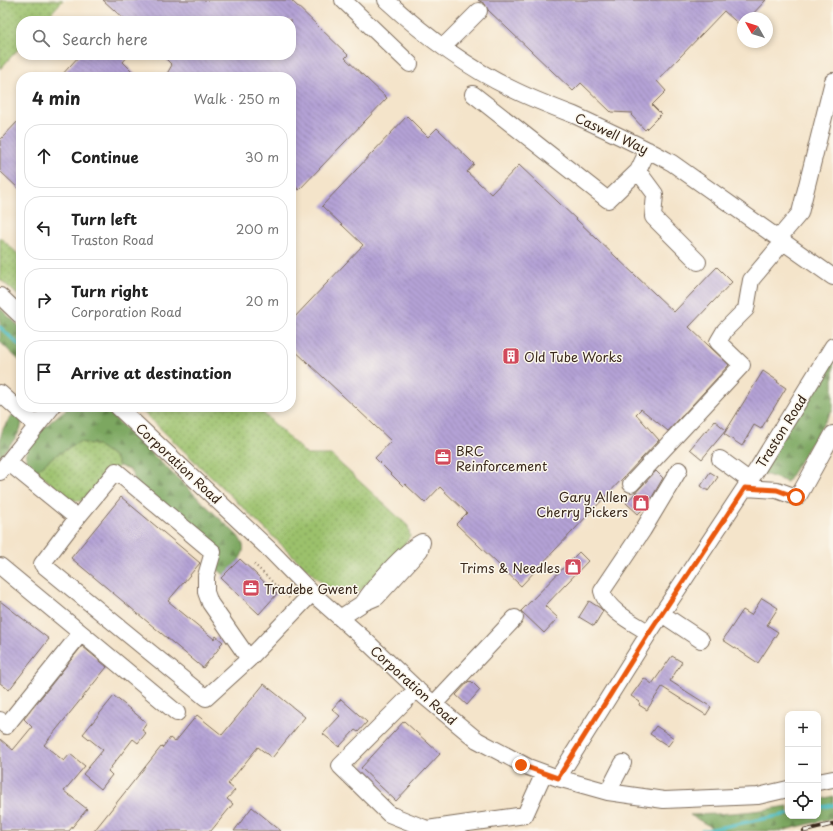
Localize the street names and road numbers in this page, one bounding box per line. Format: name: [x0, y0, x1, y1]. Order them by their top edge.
street label: Caswell Way: [572, 108, 652, 158]
street label: Traston Road: [751, 391, 811, 471]
street label: Corporation Road: [132, 418, 226, 508]
street label: Corporation Road: [366, 641, 462, 729]

